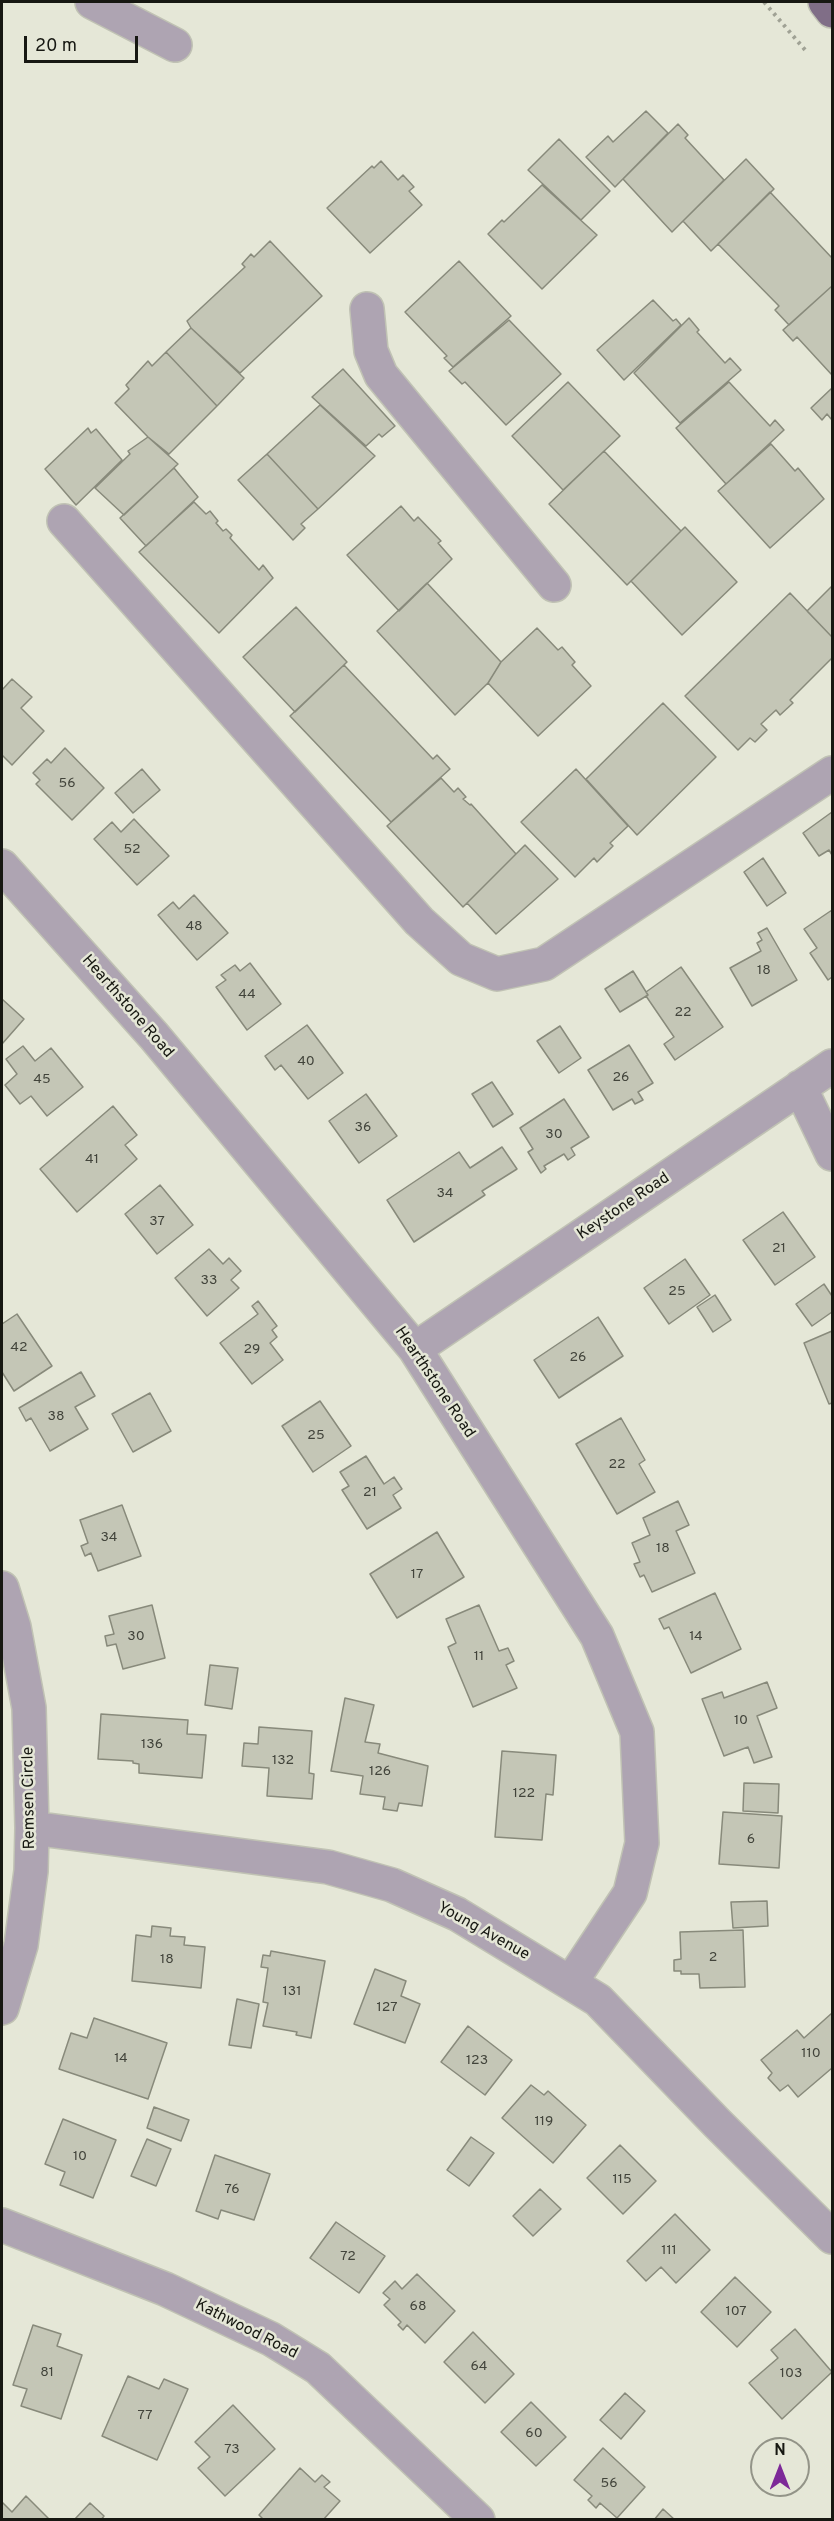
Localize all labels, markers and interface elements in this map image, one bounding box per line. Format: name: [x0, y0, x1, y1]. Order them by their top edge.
scale bar: [27, 24, 141, 62]
text: 20 m: [35, 35, 77, 58]
house number: 56: [58, 776, 76, 792]
house number: 52: [123, 842, 141, 858]
house number: 48: [185, 919, 203, 935]
street label: Hearthstone Road: [77, 952, 177, 1062]
house number: 18: [757, 963, 771, 979]
house number: 44: [238, 987, 256, 1003]
house number: 22: [674, 1005, 692, 1021]
house number: 40: [297, 1054, 315, 1070]
house number: 26: [613, 1070, 629, 1086]
house number: 45: [33, 1072, 51, 1088]
house number: 36: [355, 1120, 371, 1136]
house number: 30: [545, 1127, 563, 1143]
house number: 41: [85, 1152, 99, 1168]
street label: Keystone Road: [574, 1169, 674, 1245]
house number: 34: [436, 1186, 454, 1202]
house number: 37: [149, 1214, 165, 1230]
house number: 21: [772, 1241, 786, 1257]
house number: 33: [201, 1273, 217, 1289]
house number: 25: [668, 1284, 686, 1300]
street label: Hearthstone Road: [390, 1324, 478, 1442]
house number: 42: [10, 1340, 28, 1356]
house number: 29: [244, 1342, 260, 1358]
house number: 26: [570, 1350, 586, 1366]
house number: 38: [48, 1409, 64, 1425]
house number: 25: [307, 1428, 325, 1444]
house number: 22: [608, 1457, 626, 1473]
house number: 21: [363, 1485, 377, 1501]
house number: 34: [100, 1530, 118, 1546]
house number: 18: [656, 1541, 670, 1557]
house number: 17: [411, 1567, 423, 1583]
house number: 30: [127, 1629, 145, 1645]
house number: 14: [689, 1629, 703, 1645]
house number: 11: [474, 1649, 484, 1665]
house number: 10: [734, 1713, 748, 1729]
house number: 136: [141, 1737, 163, 1753]
street label: Remsen Circle: [20, 1747, 40, 1849]
house number: 132: [272, 1753, 294, 1769]
house number: 126: [369, 1764, 391, 1780]
house number: 122: [513, 1786, 535, 1802]
house number: 6: [747, 1832, 755, 1848]
street label: Young Avenue: [434, 1899, 532, 1965]
house number: 2: [709, 1950, 717, 1966]
house number: 18: [160, 1952, 174, 1968]
house number: 131: [283, 1984, 301, 2000]
house number: 127: [377, 2000, 397, 2016]
house number: 110: [801, 2046, 821, 2062]
house number: 14: [114, 2051, 128, 2067]
house number: 123: [466, 2053, 488, 2069]
house number: 119: [535, 2114, 553, 2130]
house number: 10: [73, 2149, 87, 2165]
house number: 115: [612, 2172, 632, 2188]
house number: 76: [225, 2182, 239, 2198]
house number: 111: [661, 2243, 677, 2259]
house number: 72: [340, 2249, 356, 2265]
street label: Kathwood Road: [192, 2296, 300, 2364]
house number: 68: [410, 2299, 426, 2315]
house number: 107: [725, 2304, 747, 2320]
house number: 64: [470, 2359, 488, 2375]
house number: 81: [40, 2365, 54, 2381]
house number: 103: [780, 2366, 802, 2382]
house number: 77: [137, 2408, 153, 2424]
house number: 60: [525, 2426, 543, 2442]
north arrow: [750, 2437, 810, 2497]
text: N: [774, 2441, 786, 2461]
house number: 73: [224, 2442, 240, 2458]
house number: 56: [600, 2476, 618, 2492]

